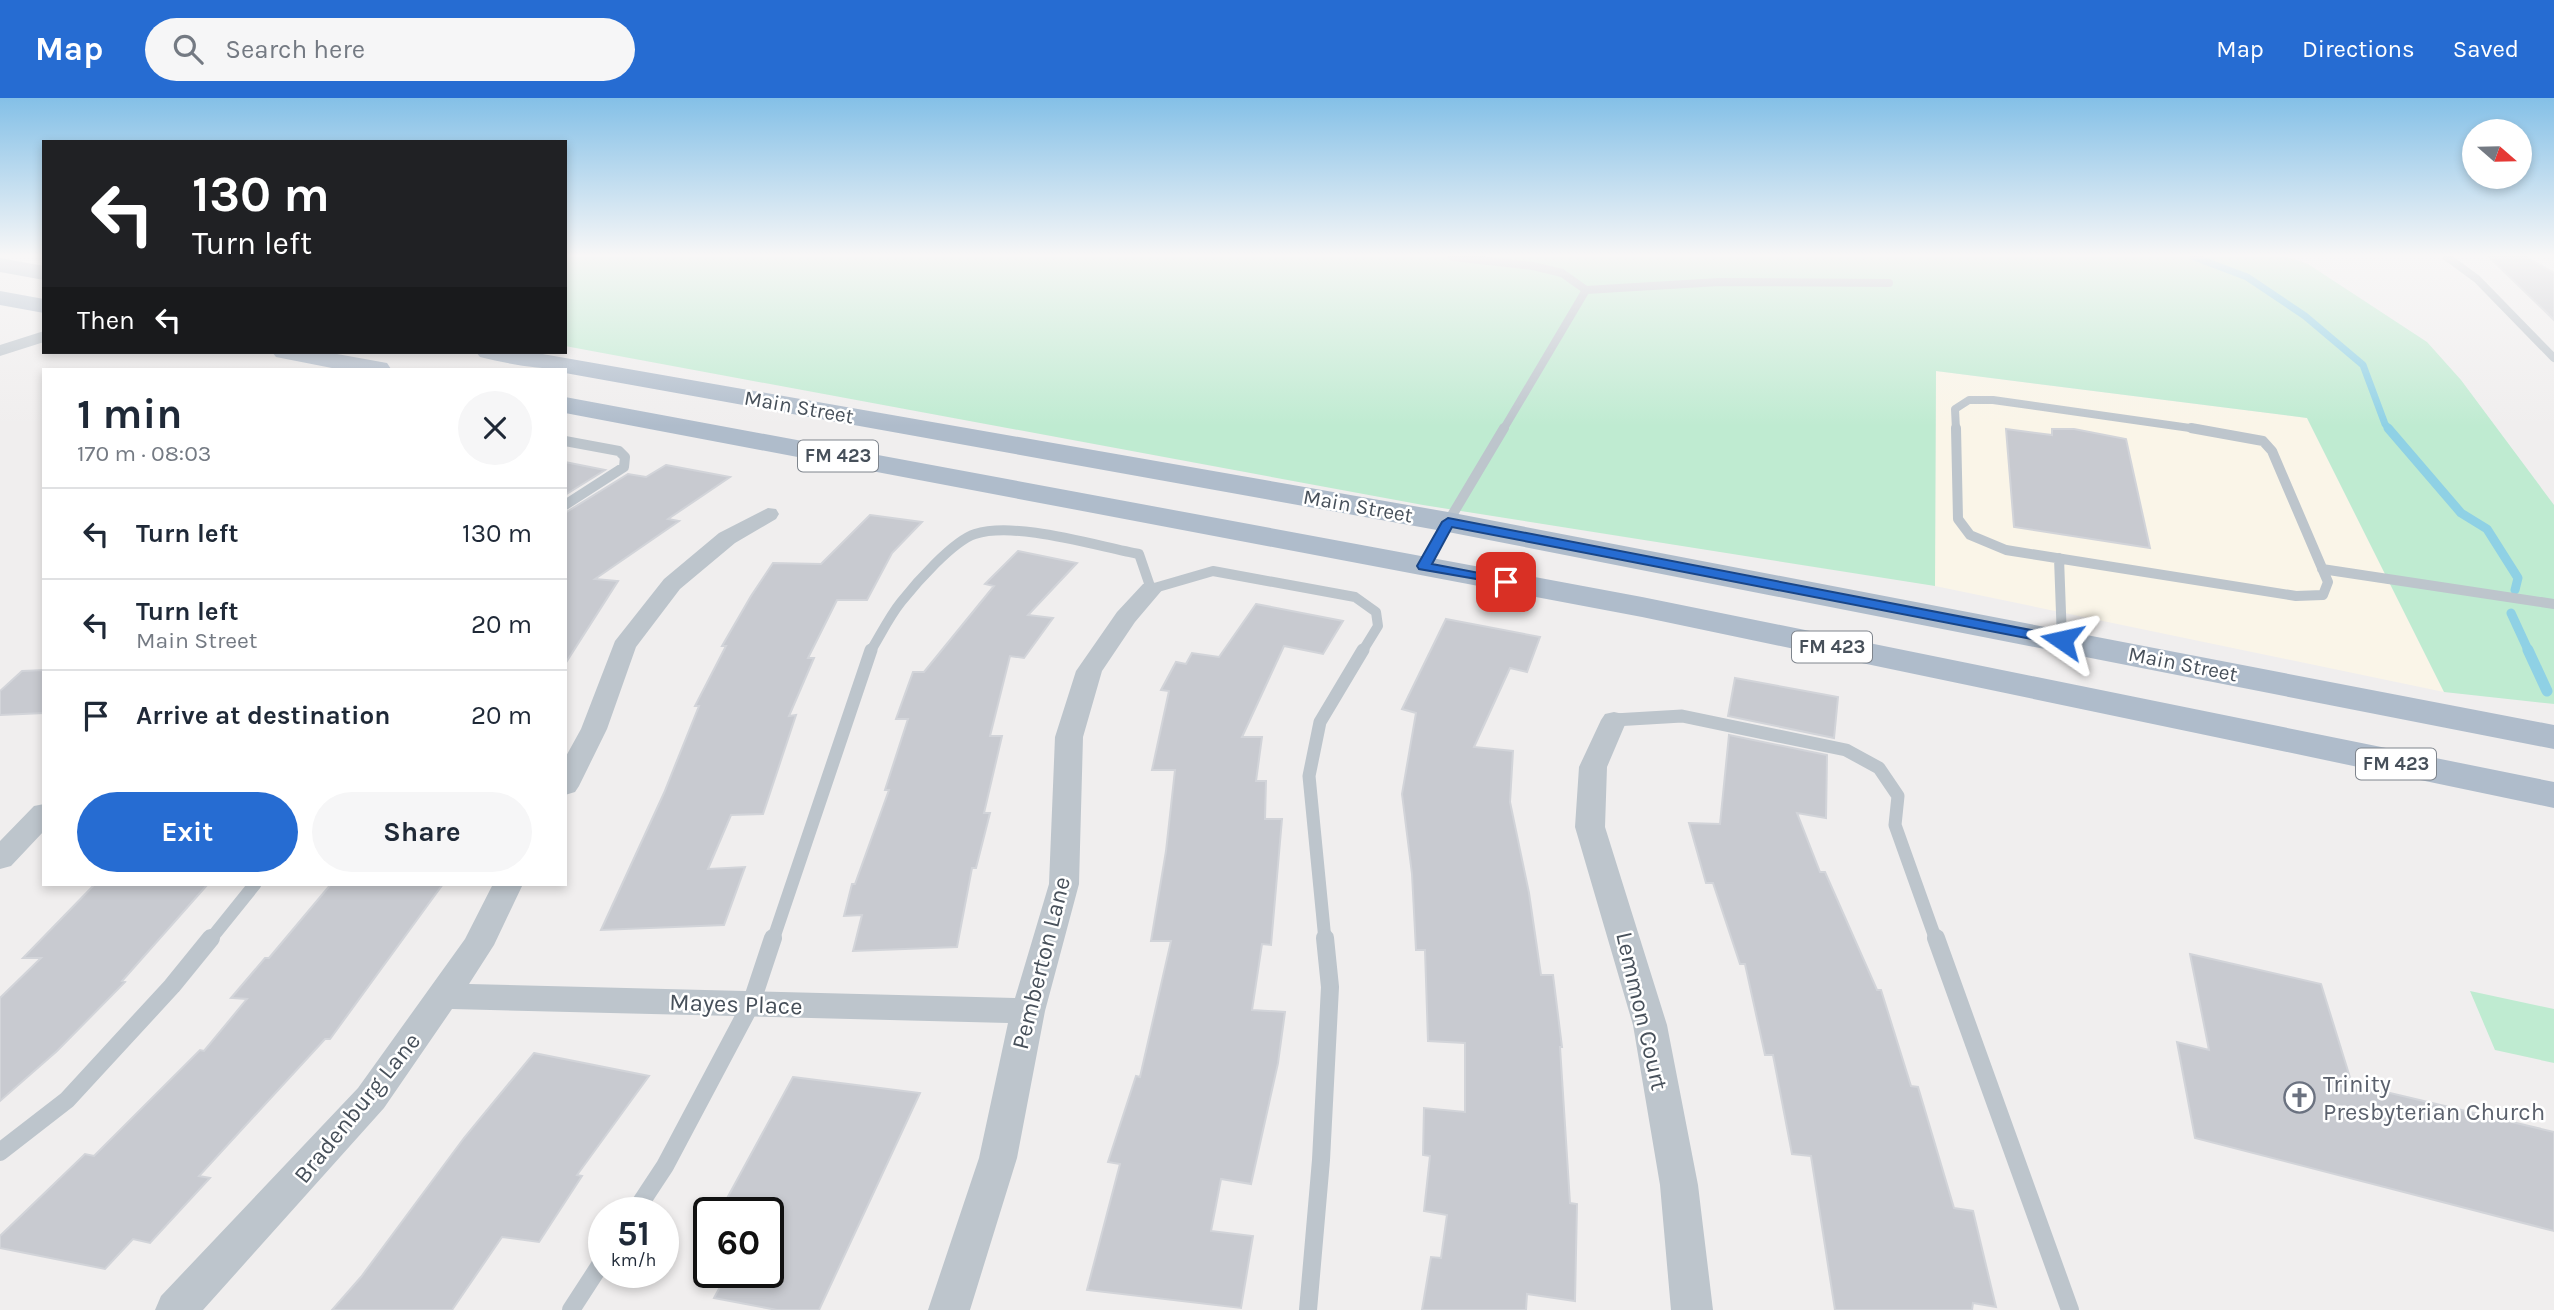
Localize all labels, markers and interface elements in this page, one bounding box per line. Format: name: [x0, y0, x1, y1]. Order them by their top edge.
search box: [145, 18, 635, 81]
text: Map: [35, 30, 103, 68]
icon: search: [169, 30, 207, 68]
text: Search here: [225, 34, 365, 65]
text: Map: [2216, 35, 2264, 63]
text: Directions: [2302, 35, 2415, 63]
text: Saved: [2453, 35, 2519, 63]
north arrow: [2462, 119, 2532, 189]
map controls: [2462, 119, 2532, 189]
text: 130 m: [192, 166, 330, 223]
icon: left: [77, 168, 168, 259]
text: Turn left: [192, 225, 312, 262]
icon: left: [149, 301, 187, 339]
text: Then: [77, 305, 135, 336]
street label: Main Street: [742, 386, 856, 428]
text: 1 min: [77, 389, 182, 439]
button: close: [458, 391, 532, 465]
text: 170 m · 08:03: [77, 440, 211, 467]
road number: FM 423: [798, 440, 878, 472]
street label: Main Street: [1301, 485, 1415, 527]
icon: left: [77, 515, 115, 553]
text: Turn left: [136, 518, 238, 549]
text: 130 m: [462, 518, 532, 549]
pin: [1476, 552, 1536, 612]
icon: arrive: [1487, 563, 1525, 601]
text: Turn left: [136, 596, 238, 627]
position arrow: [2025, 603, 2099, 677]
icon: left: [77, 606, 115, 644]
text: 20 m: [471, 609, 532, 640]
text: Main Street: [136, 627, 257, 654]
road number: FM 423: [1792, 632, 1872, 662]
street label: Main Street: [2126, 642, 2240, 686]
icon: arrive: [77, 697, 115, 735]
text: Arrive at destination: [136, 700, 390, 731]
text: 20 m: [471, 700, 532, 731]
road number: FM 423: [2356, 748, 2436, 779]
button: Exit: [77, 792, 298, 872]
button: Share: [312, 792, 532, 872]
street label: Pemberton Lane: [1006, 874, 1076, 1052]
street label: Lemmon Court: [1610, 929, 1674, 1093]
street label: Mayes Place: [669, 988, 803, 1020]
street label: Bradenburg Lane: [288, 1027, 426, 1189]
place label: Trinity Presbyterian Church: [2323, 1070, 2545, 1126]
church icon: Trinity Presbyterian Church: [2283, 1081, 2317, 1115]
speed limit sign: 60: [693, 1197, 784, 1288]
text: 51: [617, 1213, 650, 1254]
text: km/h: [611, 1249, 656, 1271]

